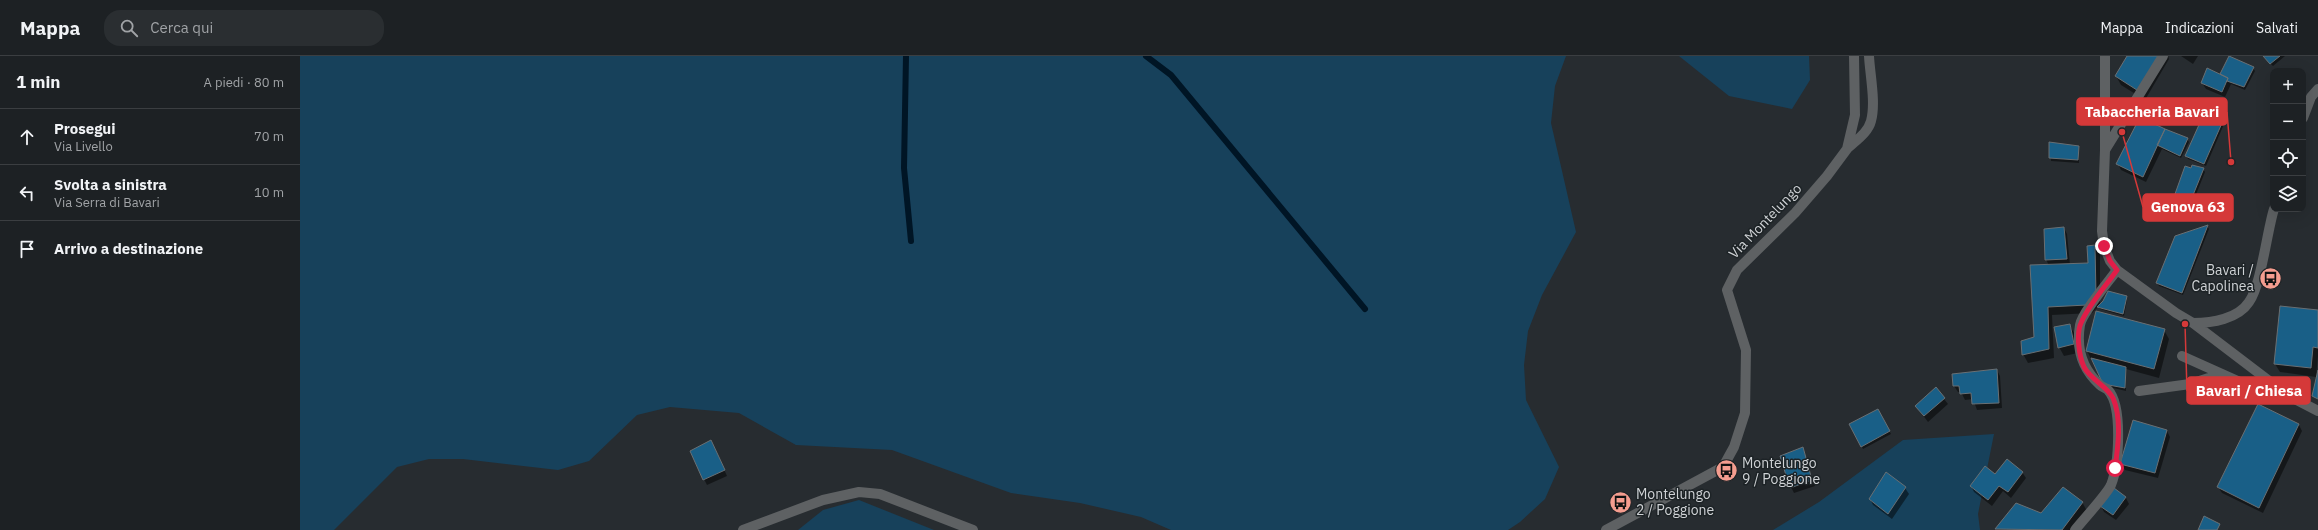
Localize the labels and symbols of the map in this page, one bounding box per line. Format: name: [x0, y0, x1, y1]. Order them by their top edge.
callout: Tabaccheria Bavari: [2077, 98, 2227, 125]
text: Tabaccheria Bavari: [2085, 102, 2219, 121]
street label: Via Montelungo: [1725, 180, 1805, 262]
callout: Genova 63: [2143, 194, 2233, 221]
text: Genova 63: [2151, 197, 2225, 216]
route end: [2095, 237, 2113, 255]
place label: Bavari / Capolinea: [2191, 261, 2255, 295]
bus stop icon: Bavari / Capolinea: [2257, 265, 2283, 291]
callout: Bavari / Chiesa: [2187, 377, 2310, 404]
text: Bavari / Chiesa: [2196, 381, 2303, 400]
place label: Montelungo 9 / Poggione: [1742, 454, 1821, 488]
bus stop icon: Montelungo 9 / Poggione: [1713, 458, 1739, 484]
route start: [2106, 459, 2124, 477]
place label: Montelungo 2 / Poggione: [1636, 485, 1715, 519]
bus stop icon: Montelungo 2 / Poggione: [1608, 489, 1634, 515]

